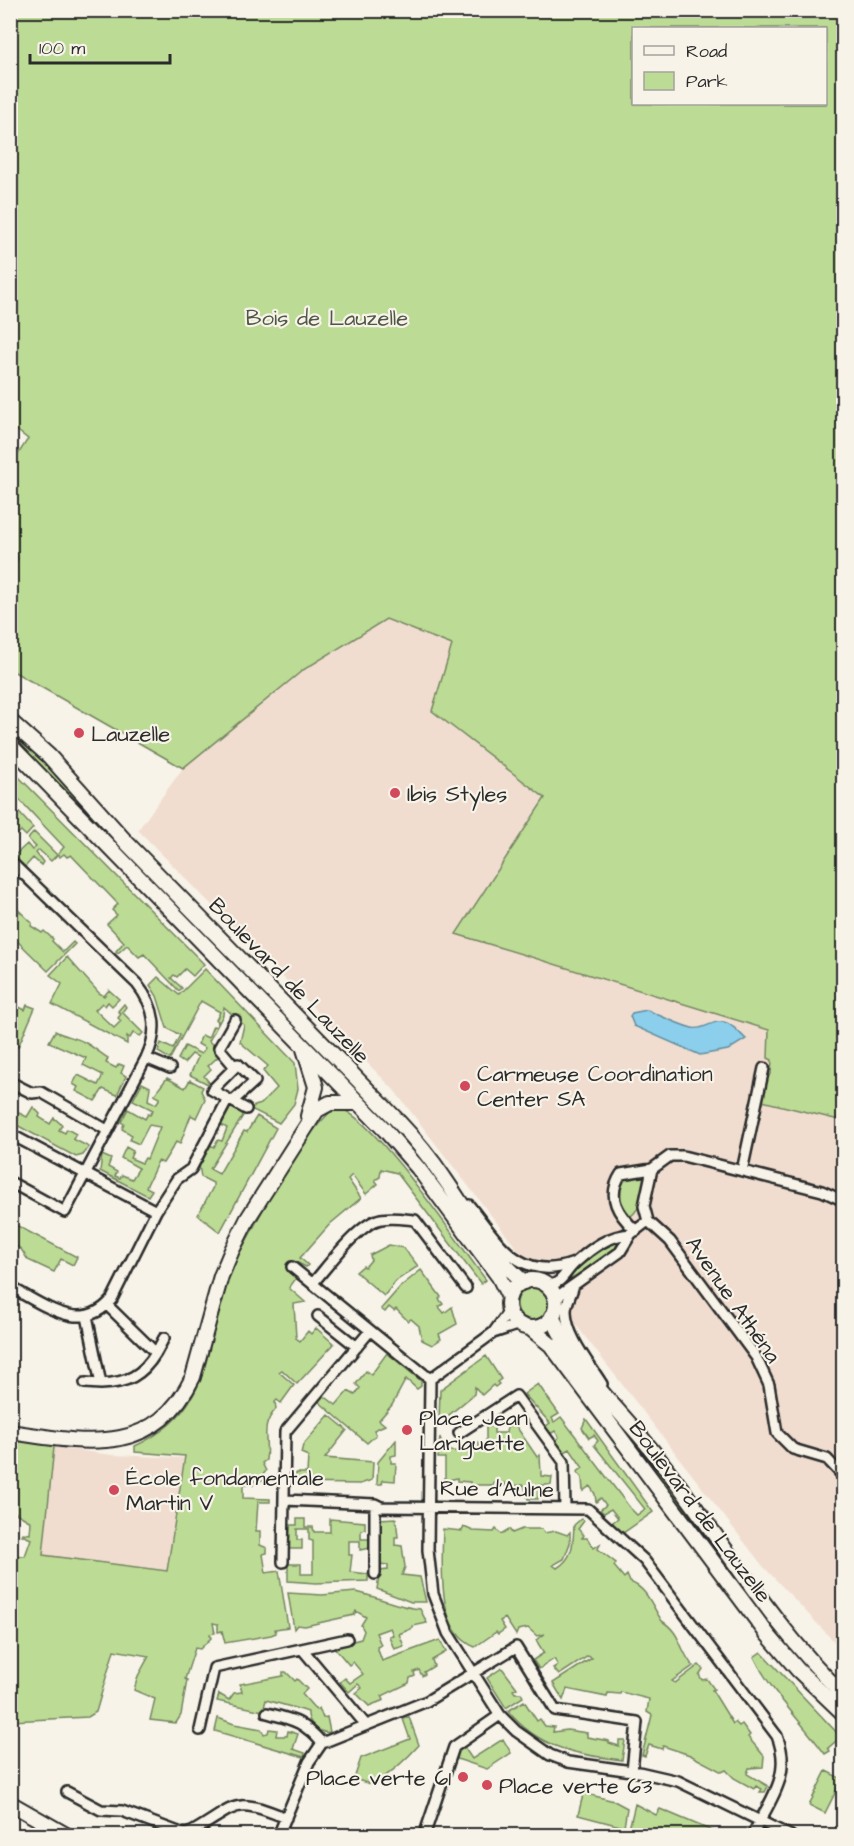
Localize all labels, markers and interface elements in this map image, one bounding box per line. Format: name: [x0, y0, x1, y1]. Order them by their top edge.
scale bar: [30, 27, 170, 65]
legend: [632, 27, 827, 105]
text: 100 m: [39, 36, 85, 61]
text: Road: [686, 39, 727, 64]
text: Park: [686, 69, 728, 94]
park label: Bois de Lauzelle: [246, 303, 408, 334]
place label: Lauzelle: [91, 719, 170, 750]
marker: Lauzelle: [72, 726, 86, 740]
place label: Ibis Styles: [407, 779, 507, 811]
marker: Ibis Styles: [388, 786, 402, 800]
street label: Boulevard de Lauzelle: [201, 891, 377, 1071]
place label: Carmeuse Coordination Center SA: [477, 1059, 713, 1115]
marker: Carmeuse Coordination Center SA: [458, 1079, 472, 1093]
street label: Avenue Athéna: [678, 1230, 788, 1369]
place label: Place Jean Lariguette: [419, 1403, 528, 1460]
street label: Boulevard de Lauzelle: [621, 1414, 779, 1609]
marker: Place Jean Lariguette: [400, 1423, 414, 1437]
place label: École fondamentale Martin V: [126, 1463, 324, 1519]
street label: Rue d'Aulne: [440, 1473, 554, 1506]
marker: École fondamentale Martin V: [107, 1483, 121, 1497]
place label: Place verte 61: [306, 1763, 451, 1794]
marker: Place verte 61: [456, 1770, 470, 1784]
place label: Place verte 63: [499, 1771, 652, 1802]
marker: Place verte 63: [480, 1778, 494, 1792]

